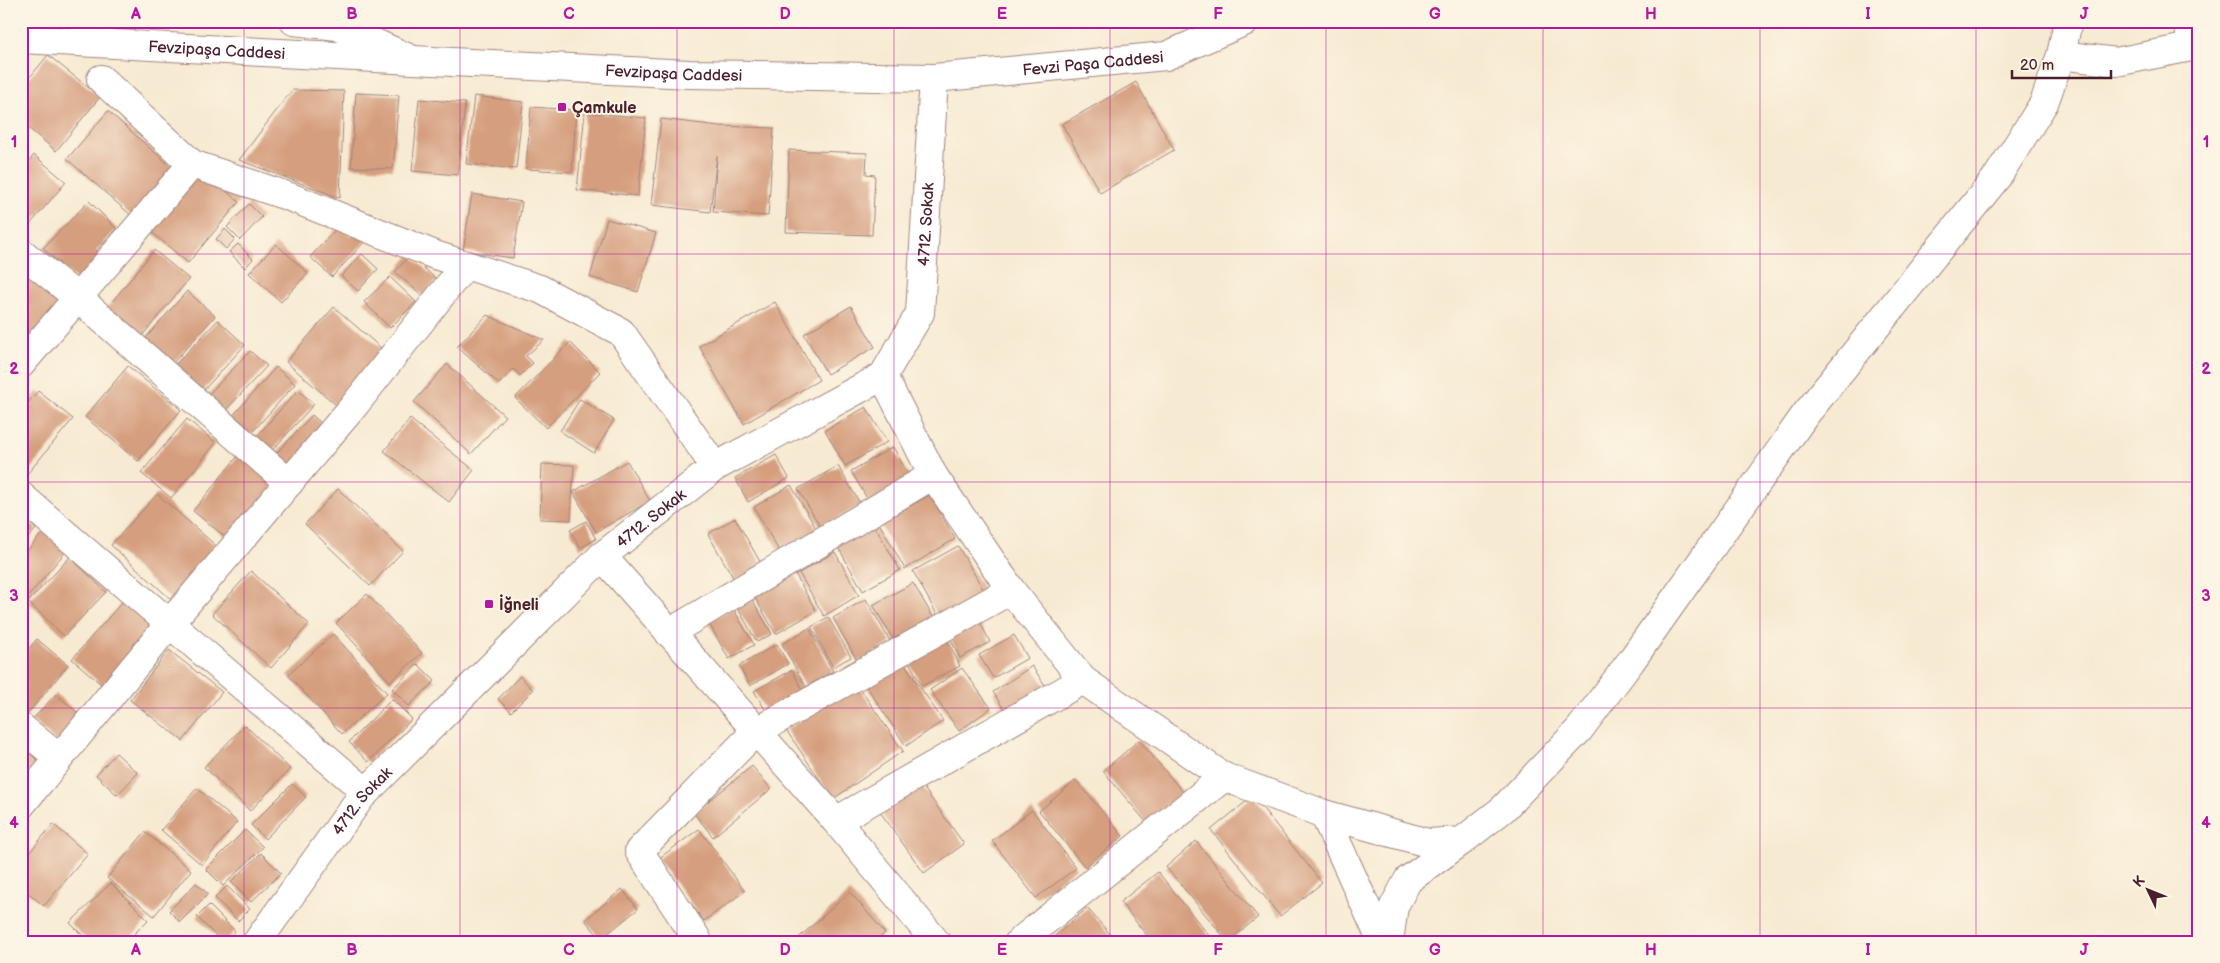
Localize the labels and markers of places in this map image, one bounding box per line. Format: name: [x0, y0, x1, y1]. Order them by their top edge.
place label: Çamkule: [572, 99, 637, 118]
marker: Çamkule: [556, 101, 568, 113]
place label: İğneli: [499, 594, 539, 615]
marker: İğneli: [483, 598, 495, 610]

